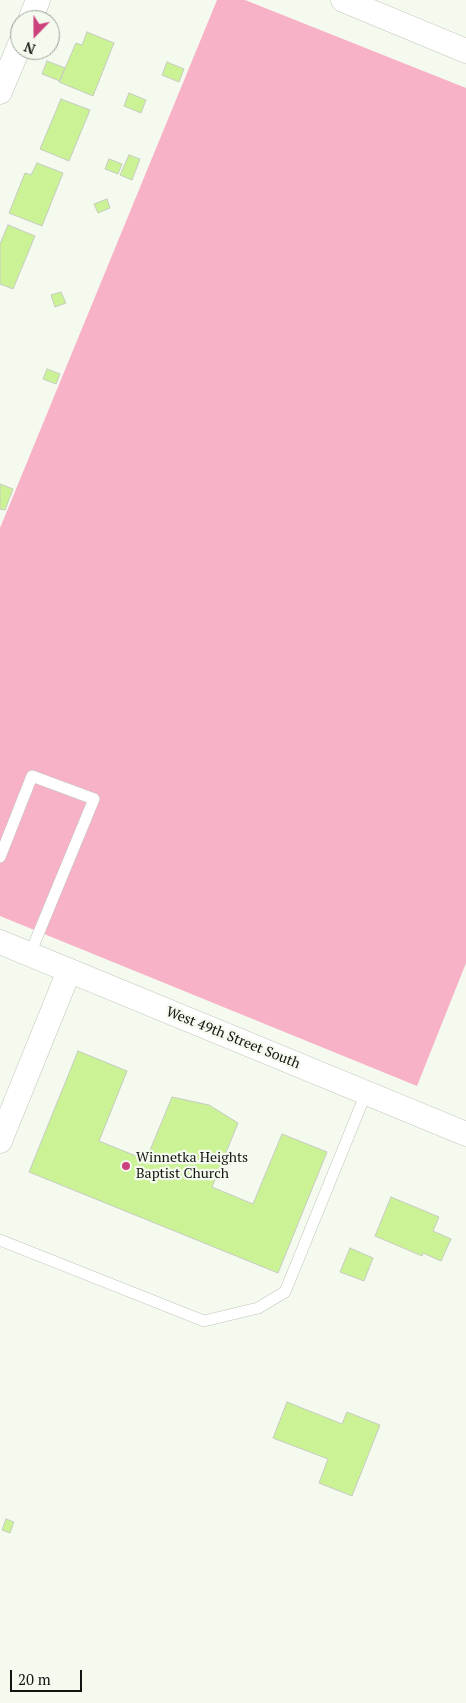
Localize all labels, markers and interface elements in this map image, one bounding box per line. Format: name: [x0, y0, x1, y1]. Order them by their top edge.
north arrow: [10, 10, 60, 60]
text: N: [21, 38, 38, 59]
street label: West 49th Street South: [164, 1003, 302, 1073]
place label: Winnetka Heights Baptist Church: [136, 1150, 248, 1182]
marker: Winnetka Heights Baptist Church: [120, 1160, 132, 1172]
scale bar: [12, 1660, 85, 1692]
text: 20 m: [18, 1669, 51, 1689]

